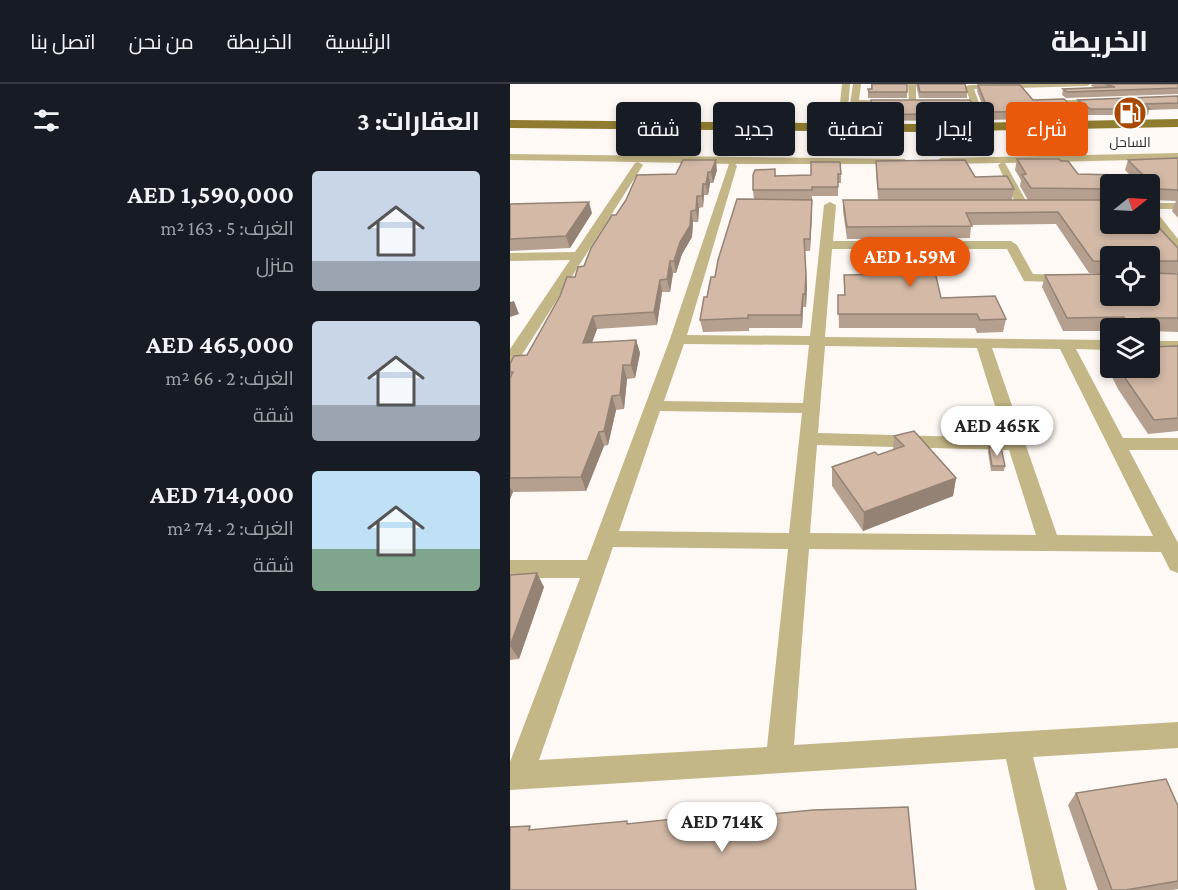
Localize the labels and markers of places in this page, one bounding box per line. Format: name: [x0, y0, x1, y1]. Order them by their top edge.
fuel station icon: الساحل: [1112, 95, 1148, 131]
place label: الساحل: [1109, 134, 1151, 150]
pin: AED 1.59M: [841, 237, 979, 288]
pin: AED 465K: [935, 406, 1059, 457]
pin: AED 714K: [660, 802, 784, 853]

